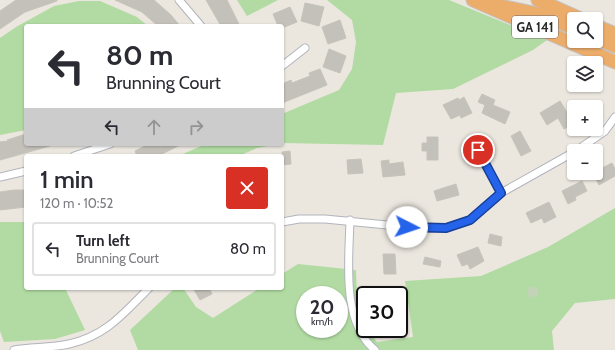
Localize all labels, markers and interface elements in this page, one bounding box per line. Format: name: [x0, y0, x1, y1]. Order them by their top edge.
map controls: [567, 12, 603, 180]
button: search: [567, 12, 603, 48]
road number: GA 141: [512, 16, 558, 38]
text: 80 m: [106, 38, 173, 72]
icon: left: [40, 40, 92, 92]
button: layers: [567, 56, 603, 92]
text: Brunning Court: [106, 72, 221, 94]
button: +: [567, 100, 603, 136]
icon: left: [101, 116, 123, 138]
icon: ahead: [143, 116, 165, 138]
icon: right: [185, 116, 207, 138]
pin: [461, 133, 495, 167]
icon: arrive: [467, 139, 489, 161]
button: −: [567, 144, 603, 180]
text: 1 min: [40, 165, 94, 194]
button: close: [226, 167, 268, 209]
text: 120 m · 10:52: [40, 195, 113, 211]
position arrow: [386, 206, 428, 248]
text: Turn left: [76, 232, 130, 250]
icon: left: [42, 238, 64, 260]
text: 80 m: [230, 240, 266, 258]
text: Brunning Court: [76, 250, 159, 266]
speed limit sign: 30: [356, 286, 408, 338]
text: 20: [310, 295, 334, 319]
text: km/h: [311, 315, 333, 328]

